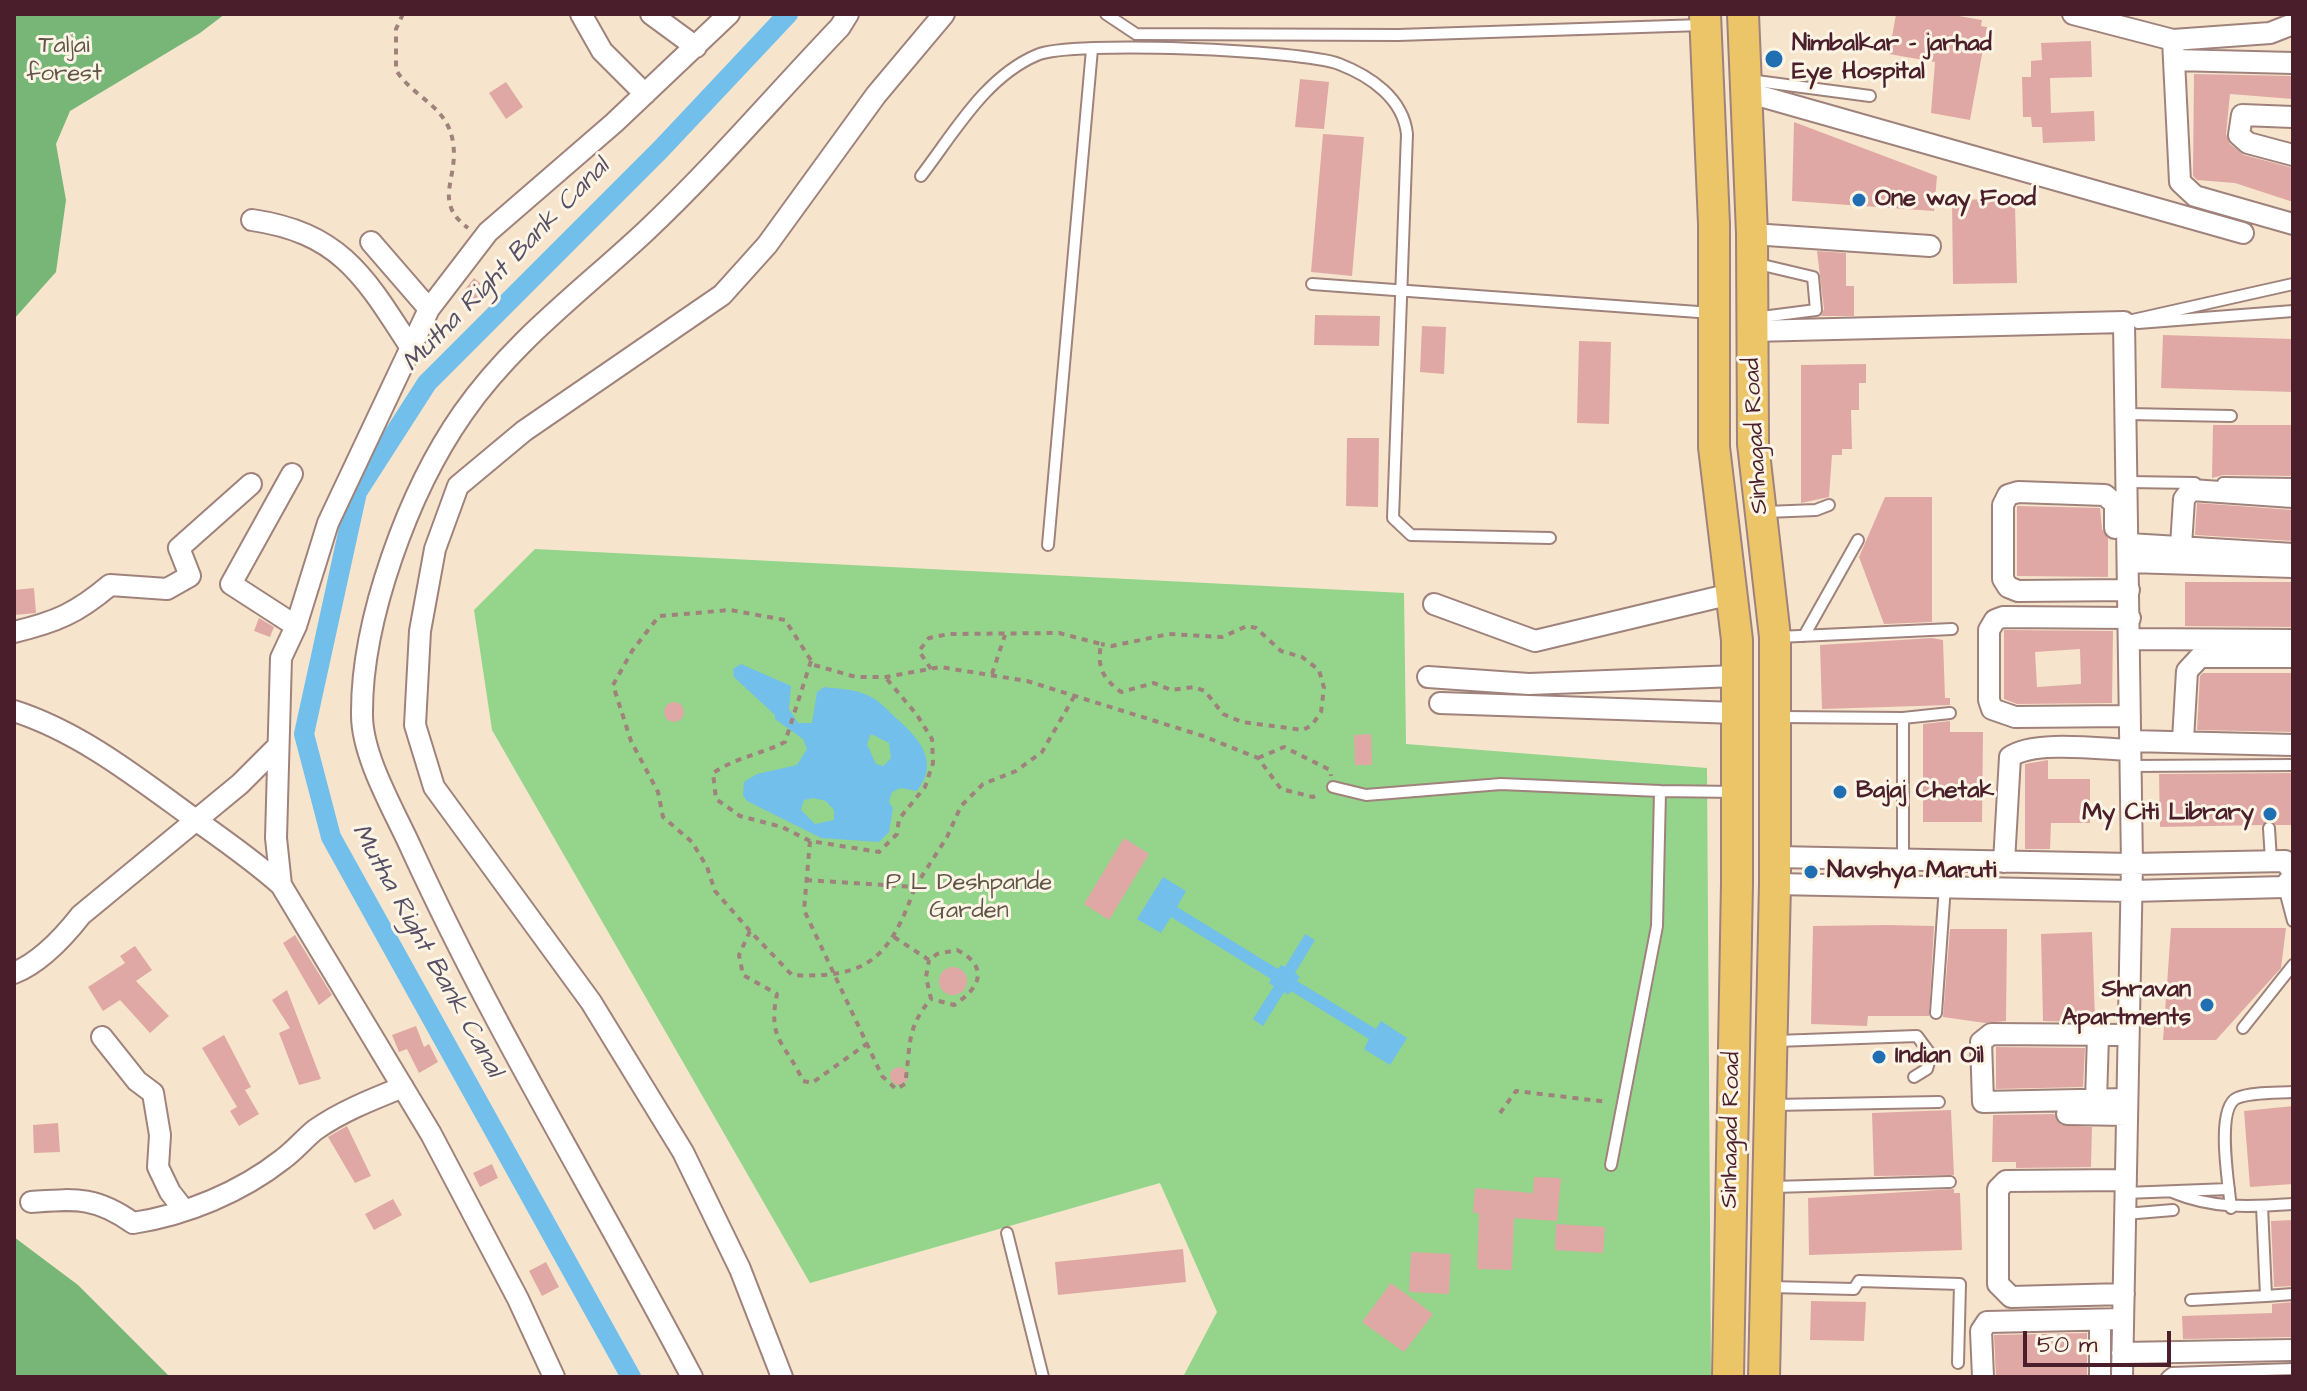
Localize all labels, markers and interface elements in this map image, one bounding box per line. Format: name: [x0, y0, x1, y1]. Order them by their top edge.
place label: Nimbalkar - jarhad Eye Hospital: [1792, 31, 1992, 87]
park label: Taljai forest: [26, 33, 102, 89]
marker: Nimbalkar - jarhad Eye Hospital: [1763, 48, 1785, 70]
water label: Mutha Right Bank Canal: [397, 153, 617, 379]
place label: One way Food: [1875, 186, 2036, 214]
marker: One way Food: [1850, 191, 1868, 209]
street label: Sinhagad Road: [1739, 357, 1775, 515]
place label: Bajaj Chetak: [1856, 778, 1994, 806]
marker: Bajaj Chetak: [1831, 783, 1849, 801]
place label: My Citi Library: [2082, 800, 2254, 828]
marker: My Citi Library: [2261, 805, 2279, 823]
water label: Mutha Right Bank Canal: [343, 819, 509, 1083]
place label: Navshya Maruti: [1827, 858, 1996, 886]
marker: Navshya Maruti: [1802, 863, 1820, 881]
park label: P L Deshpande Garden: [886, 870, 1052, 926]
place label: Shravan Apartments: [2062, 977, 2191, 1033]
marker: Shravan Apartments: [2198, 996, 2216, 1014]
place label: Indian Oil: [1895, 1043, 1984, 1071]
marker: Indian Oil: [1870, 1048, 1888, 1066]
street label: Sinhagad Road: [1716, 1051, 1748, 1209]
scale bar: [2027, 1315, 2175, 1365]
text: 50 m: [2037, 1328, 2097, 1362]

